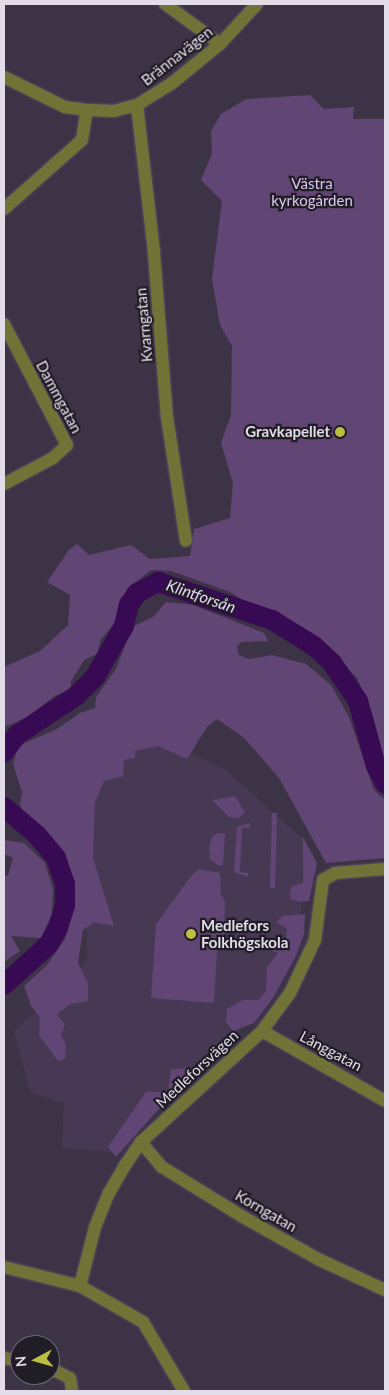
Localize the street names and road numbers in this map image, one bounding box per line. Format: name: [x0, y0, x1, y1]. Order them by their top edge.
street label: Brännavägen: [138, 23, 216, 89]
street label: Kvarngatan: [132, 287, 156, 363]
street label: Dammgatan: [32, 358, 86, 436]
street label: Medleforsvägen: [152, 1026, 242, 1112]
street label: Långgatan: [297, 1027, 365, 1075]
street label: Korngatan: [232, 1186, 300, 1236]

